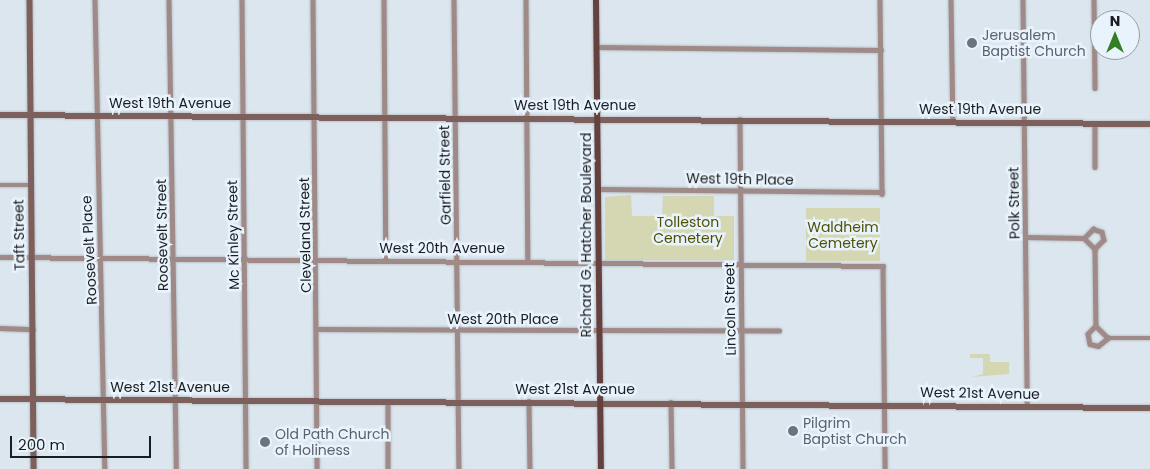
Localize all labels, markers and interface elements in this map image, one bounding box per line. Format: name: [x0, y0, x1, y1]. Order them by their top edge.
north arrow: [1090, 10, 1140, 60]
text: N: [1110, 11, 1120, 31]
place label: Jerusalem Baptist Church: [982, 27, 1086, 59]
marker: Jerusalem Baptist Church: [966, 37, 978, 49]
street label: West 19th Avenue: [109, 95, 231, 111]
street label: West 19th Avenue: [514, 97, 636, 113]
street label: West 19th Avenue: [919, 101, 1041, 117]
street label: Garfield Street: [436, 125, 454, 225]
street label: Richard G. Hatcher Boulevard: [578, 133, 594, 337]
street label: Polk Street: [1005, 167, 1023, 239]
street label: West 19th Place: [686, 170, 794, 188]
street label: Cleveland Street: [296, 177, 314, 293]
street label: Roosevelt Street: [153, 179, 171, 291]
street label: Mc Kinley Street: [224, 180, 242, 290]
street label: Roosevelt Place: [78, 195, 100, 305]
street label: Taft Street: [10, 199, 28, 271]
park label: Tolleston Cemetery: [653, 214, 723, 246]
park label: Waldheim Cemetery: [807, 219, 879, 252]
street label: West 20th Avenue: [379, 240, 505, 256]
street label: Lincoln Street: [721, 262, 739, 356]
street label: West 20th Place: [447, 311, 559, 327]
street label: West 21st Avenue: [110, 379, 230, 395]
street label: West 21st Avenue: [515, 381, 635, 397]
street label: West 21st Avenue: [920, 384, 1040, 402]
place label: Pilgrim Baptist Church: [803, 415, 907, 448]
marker: Pilgrim Baptist Church: [787, 425, 799, 437]
scale bar: [12, 426, 154, 458]
place label: Old Path Church of Holiness: [275, 426, 389, 458]
text: 200 m: [18, 434, 65, 455]
marker: Old Path Church of Holiness: [259, 436, 271, 448]

